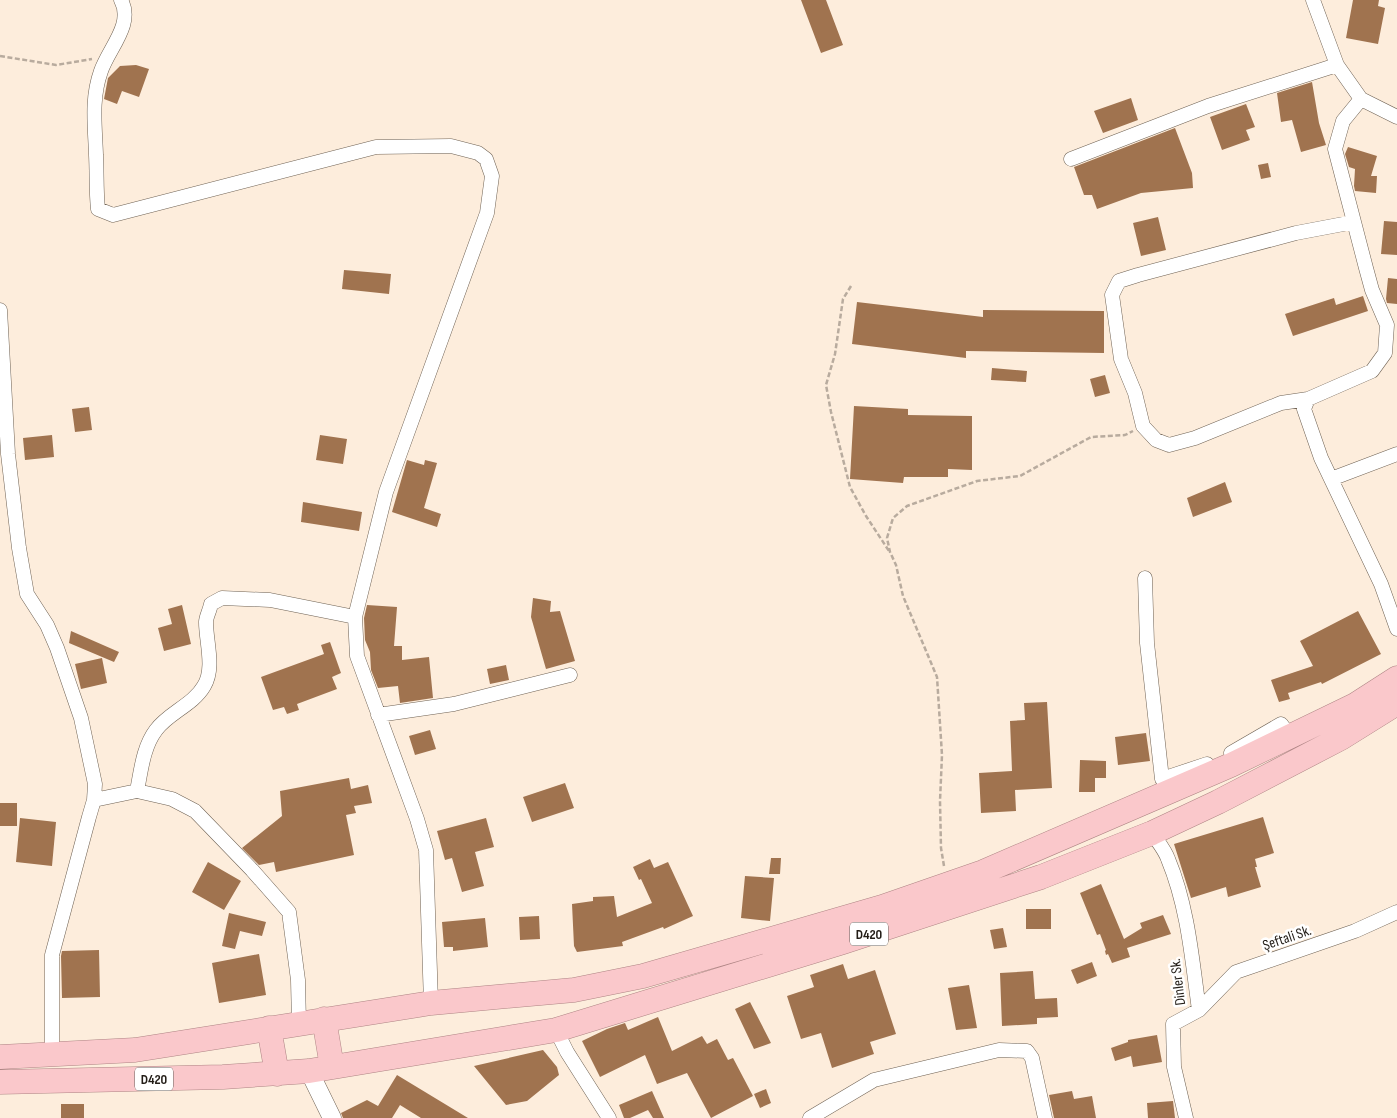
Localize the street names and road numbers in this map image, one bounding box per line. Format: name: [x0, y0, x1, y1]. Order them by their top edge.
street label: Şeftali Sk.: [1260, 921, 1314, 955]
road number: D420: [850, 922, 888, 946]
street label: Dinler Sk.: [1166, 957, 1190, 1007]
road number: D420: [135, 1068, 173, 1090]

